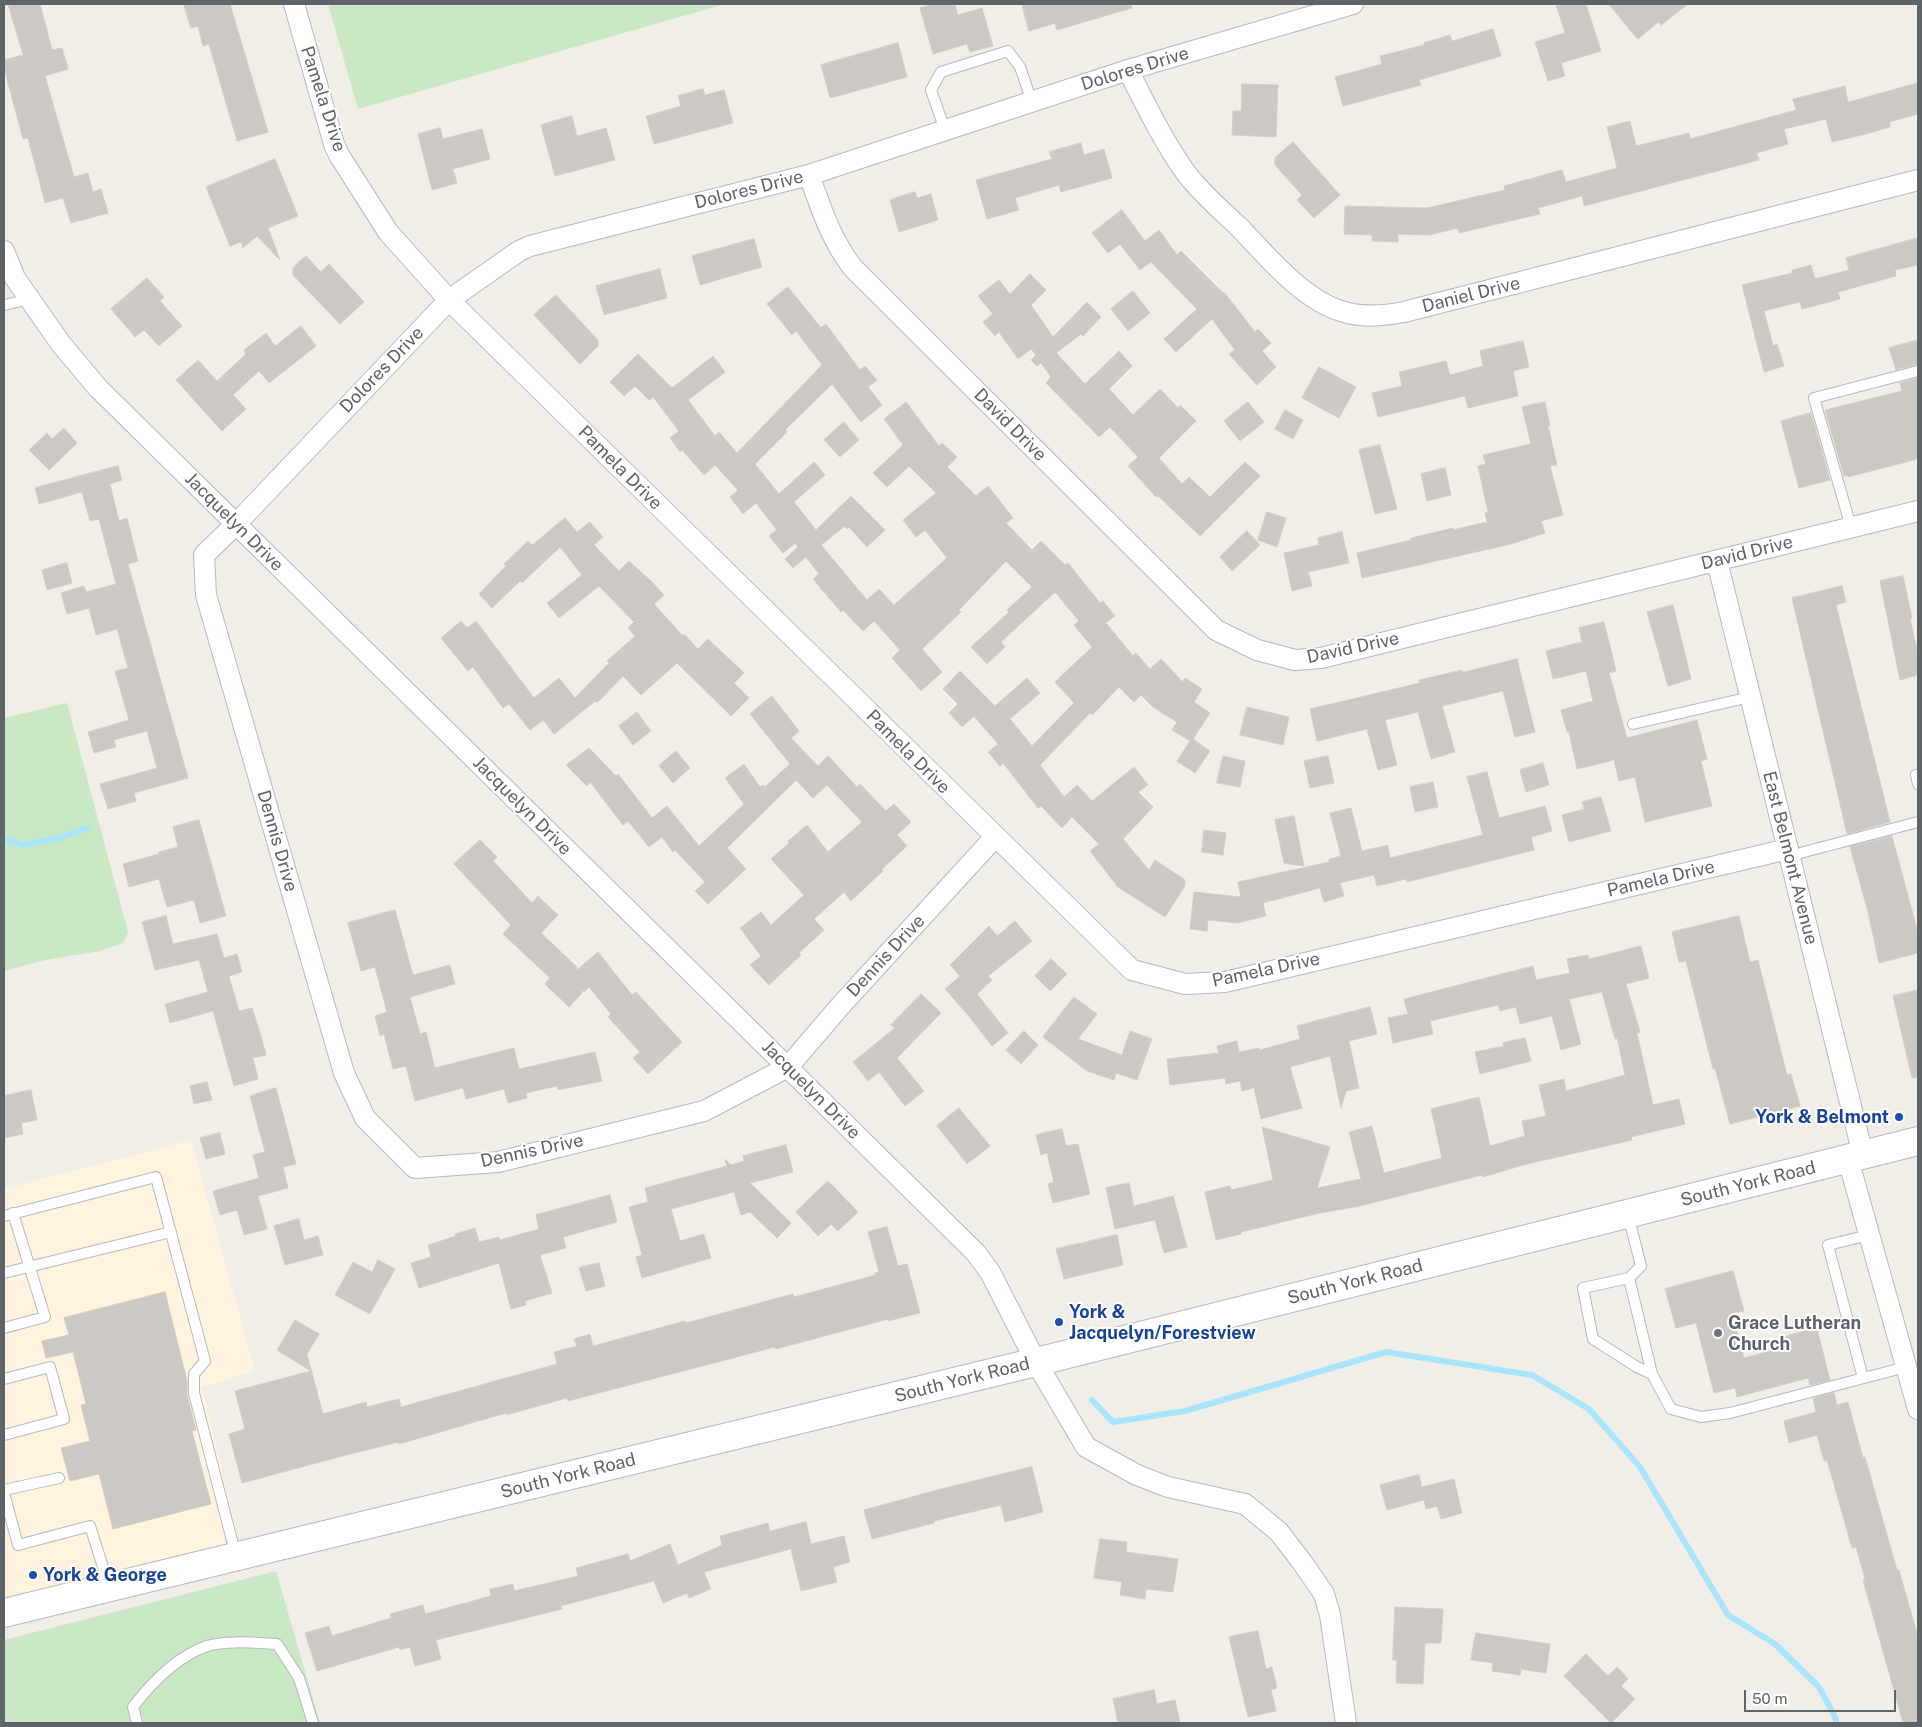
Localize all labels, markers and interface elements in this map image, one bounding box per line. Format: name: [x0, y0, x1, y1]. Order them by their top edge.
street label: Dolores Drive: [1079, 42, 1191, 96]
street label: Pamela Drive: [296, 43, 350, 155]
street label: Dolores Drive: [692, 166, 806, 214]
street label: Daniel Drive: [1420, 272, 1522, 318]
street label: Dolores Drive: [336, 322, 428, 418]
street label: David Drive: [969, 384, 1051, 466]
street label: Pamela Drive: [574, 422, 666, 514]
street label: Jacquelyn Drive: [180, 468, 288, 576]
street label: David Drive: [1699, 531, 1795, 575]
street label: David Drive: [1305, 628, 1401, 668]
street label: Pamela Drive: [862, 706, 954, 798]
street label: Jacquelyn Drive: [468, 752, 576, 860]
street label: East Belmont Avenue: [1758, 769, 1822, 947]
street label: Dennis Drive: [252, 788, 302, 894]
street label: Pamela Drive: [1605, 856, 1717, 902]
street label: Dennis Drive: [842, 910, 930, 1002]
street label: Pamela Drive: [1210, 948, 1322, 992]
street label: Jacquelyn Drive: [757, 1036, 865, 1144]
place label: York & Belmont: [1755, 1106, 1889, 1128]
marker: York & Belmont: [1893, 1111, 1905, 1123]
street label: Dennis Drive: [479, 1130, 585, 1172]
street label: South York Road: [1678, 1157, 1818, 1211]
street label: South York Road: [1285, 1255, 1425, 1309]
place label: York & Jacquelyn/Forestview: [1069, 1301, 1256, 1344]
place label: Grace Lutheran Church: [1728, 1312, 1861, 1355]
marker: York & Jacquelyn/Forestview: [1053, 1316, 1065, 1328]
marker: Grace Lutheran Church: [1712, 1327, 1724, 1339]
street label: South York Road: [892, 1353, 1032, 1407]
street label: South York Road: [498, 1449, 638, 1503]
place label: York & George: [43, 1564, 167, 1586]
marker: York & George: [27, 1569, 39, 1581]
scale bar: [1747, 1680, 1900, 1712]
text: 50 m: [1752, 1690, 1787, 1707]

